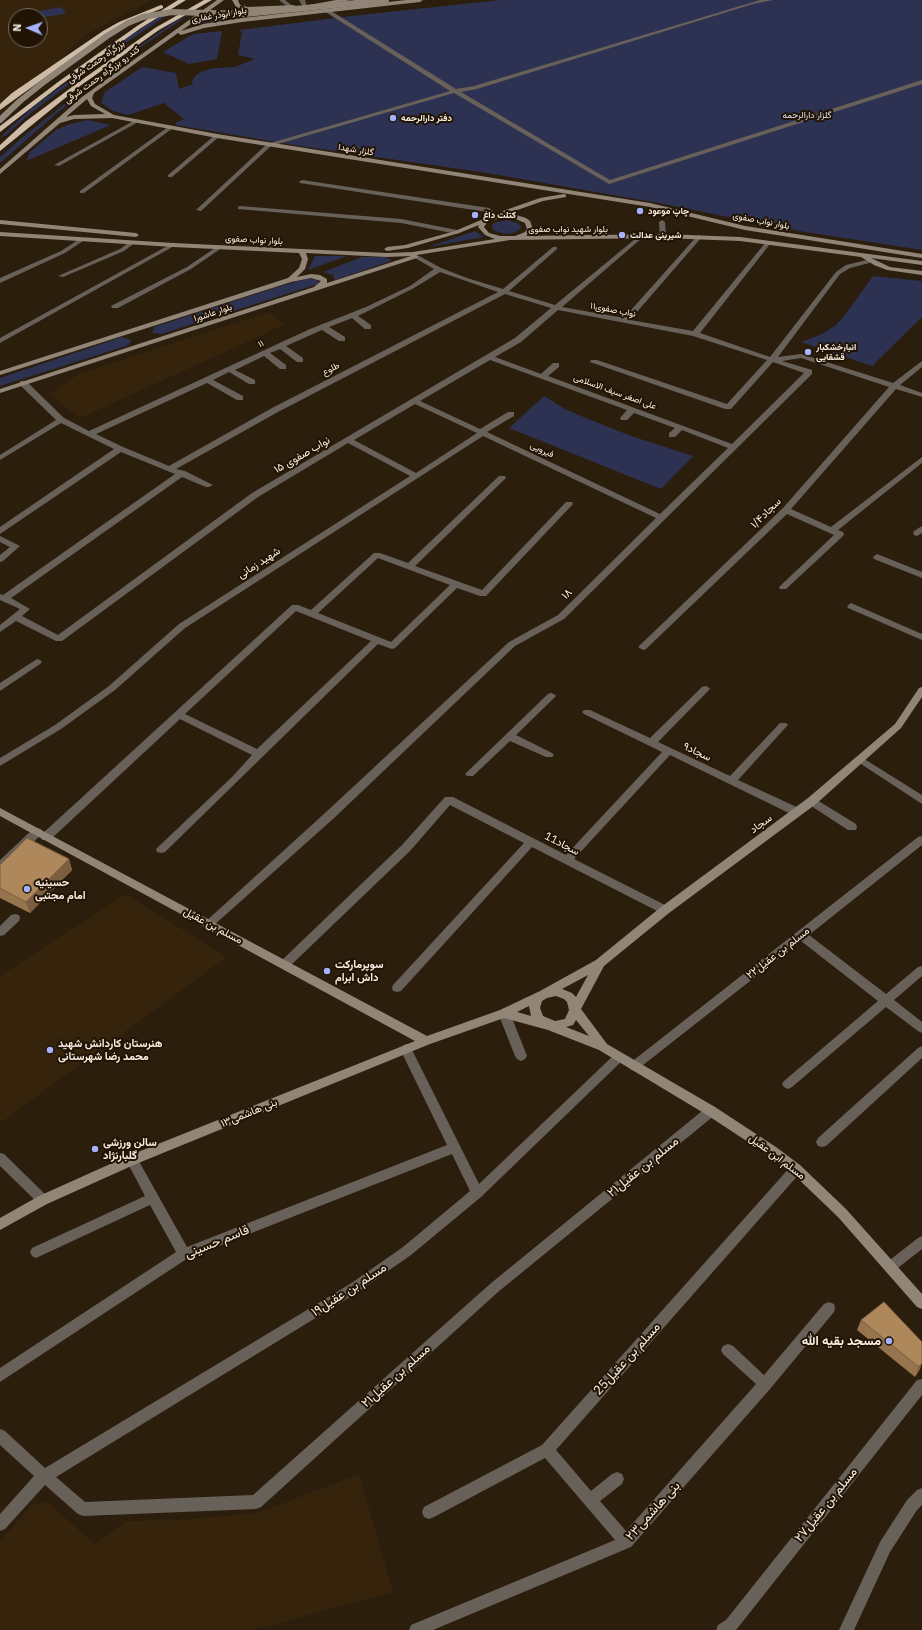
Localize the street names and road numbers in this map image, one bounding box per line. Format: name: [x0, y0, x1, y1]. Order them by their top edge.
street label: بلوار ابوذر غفاری: [190, 5, 248, 25]
street label: بزرگراه رحمت شرقی: [65, 38, 127, 86]
street label: کند رو بزرگراه رحمت شرقی: [62, 44, 142, 106]
street label: گلزار شهدا: [338, 142, 374, 158]
street label: بلوار نواب صفوی: [732, 210, 790, 232]
street label: بلوار شهید نواب صفوی: [528, 224, 608, 234]
street label: بلوار نواب صفوی: [225, 233, 283, 247]
street label: ۱۱نواب صفوی: [589, 300, 637, 320]
street label: بلوار عاشورا: [193, 302, 233, 324]
street label: ۱۱: [256, 338, 266, 350]
street label: طلوع: [320, 360, 342, 378]
street label: علی اصغر سیف الاسلامی: [572, 372, 658, 412]
street label: نواب صفوی ۱۵: [272, 434, 332, 476]
street label: فیرویی: [528, 440, 556, 460]
street label: ۱/۴سجاد: [748, 495, 784, 531]
street label: شهید زمانی: [235, 544, 283, 582]
street label: ۱۸: [559, 586, 575, 602]
street label: ۹سجاد: [681, 740, 713, 764]
street label: سجاد: [747, 812, 775, 836]
street label: 11سجاد: [542, 830, 582, 858]
street label: مسلم بن عقیل: [181, 905, 245, 947]
street label: مسلم بن عقیل۲۲: [744, 924, 812, 982]
street label: بنی هاشمی۱۳: [219, 1096, 279, 1130]
street label: مسلم ابن عقیل: [746, 1131, 808, 1183]
street label: مسلم بن عقیل۲۱: [604, 1133, 682, 1201]
street label: قاسم حسینی: [182, 1222, 252, 1262]
street label: مسلم بن عقیل۱۹: [308, 1260, 390, 1320]
street label: مسلم بن عقیل25: [590, 1319, 664, 1399]
street label: مسلم بن عقیل۲۱: [358, 1341, 434, 1411]
street label: مسلم بن عقیل۲۷: [791, 1465, 861, 1545]
street label: بنی هاشمی۲۳: [622, 1478, 684, 1544]

